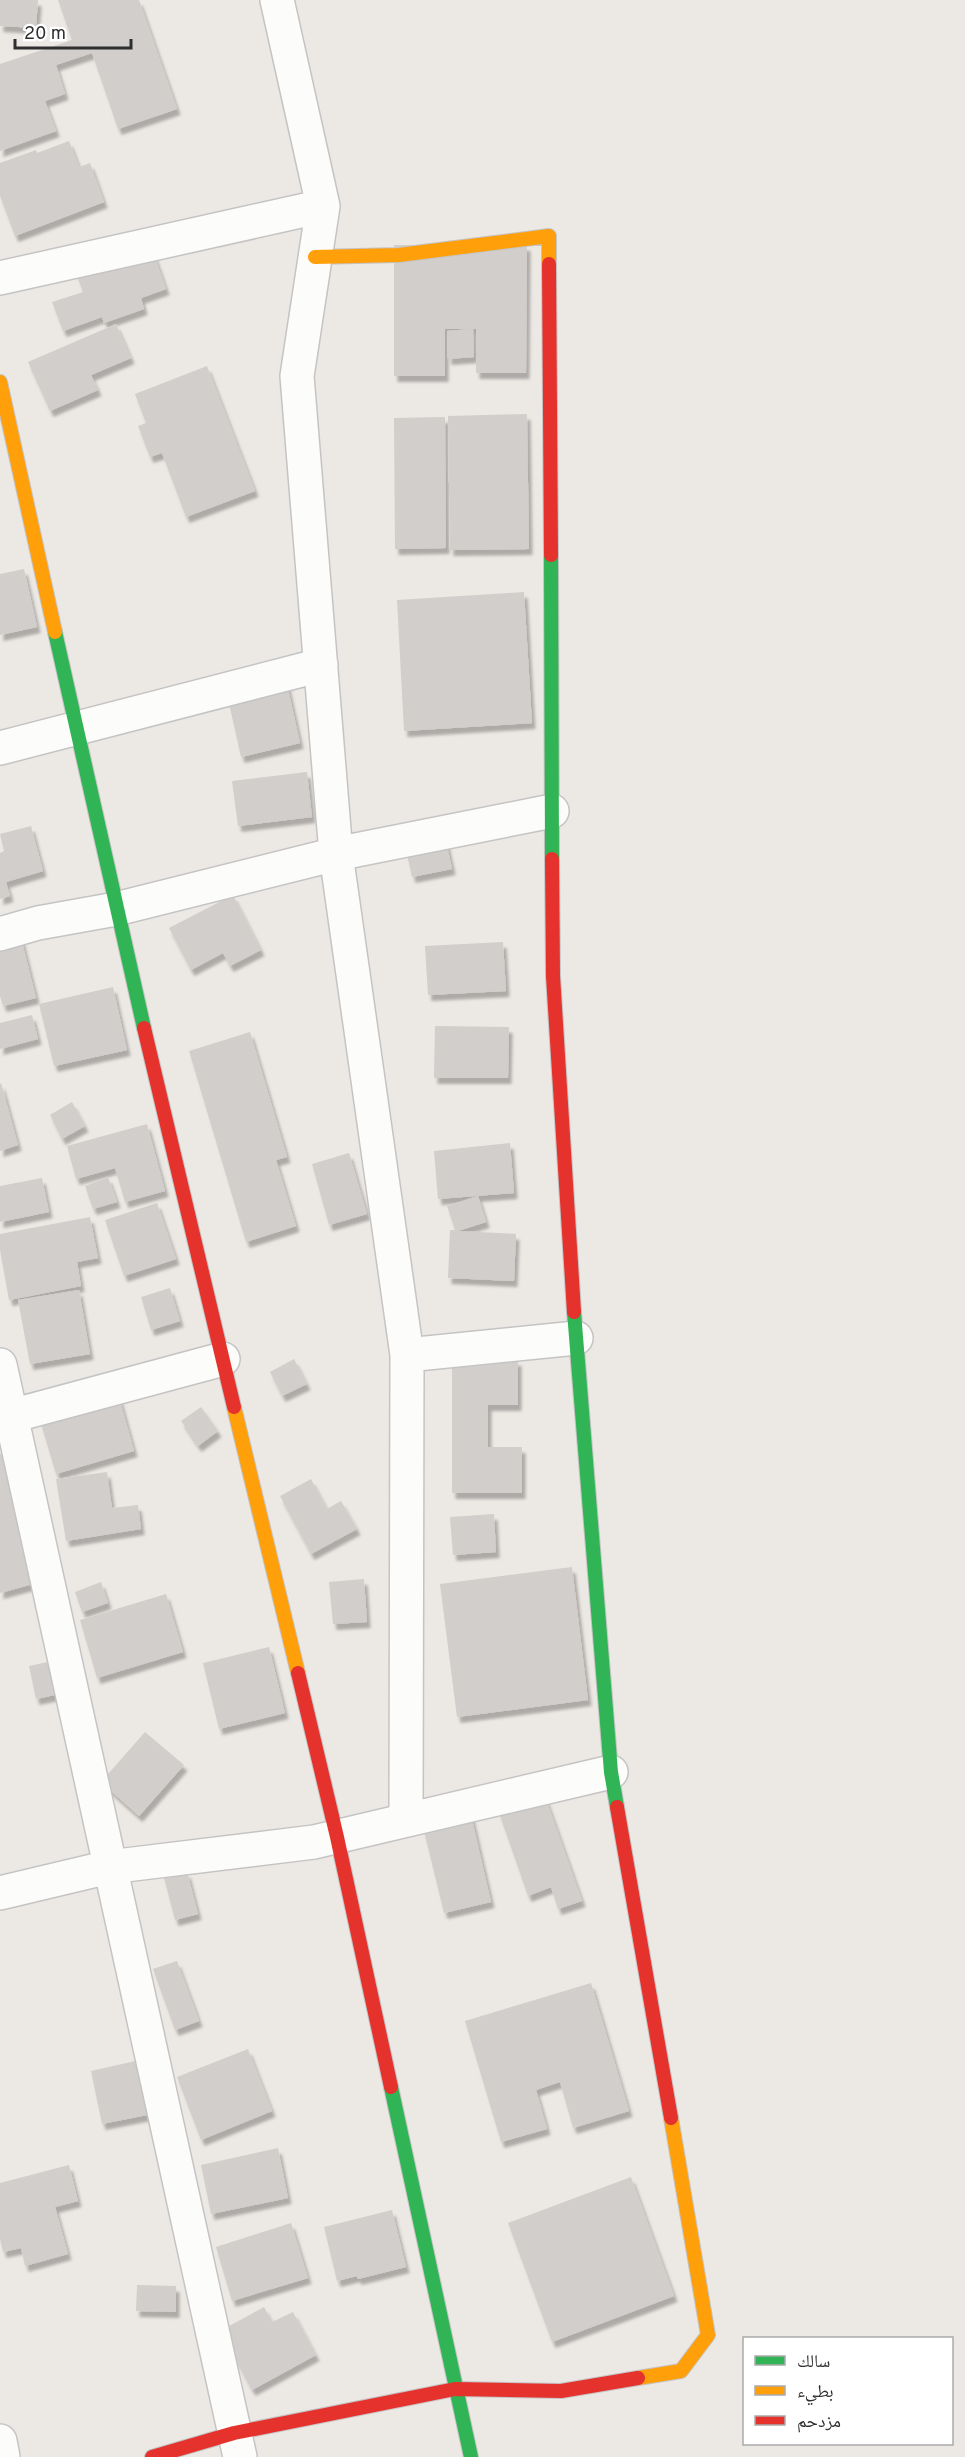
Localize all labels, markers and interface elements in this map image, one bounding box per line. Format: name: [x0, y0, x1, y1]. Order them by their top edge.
scale bar: [15, 12, 130, 50]
text: 20 m: [24, 23, 66, 46]
legend: [743, 2337, 953, 2445]
text: سالك: [797, 2351, 830, 2374]
text: بطيء: [797, 2381, 834, 2406]
text: مزدحم: [797, 2411, 841, 2434]

